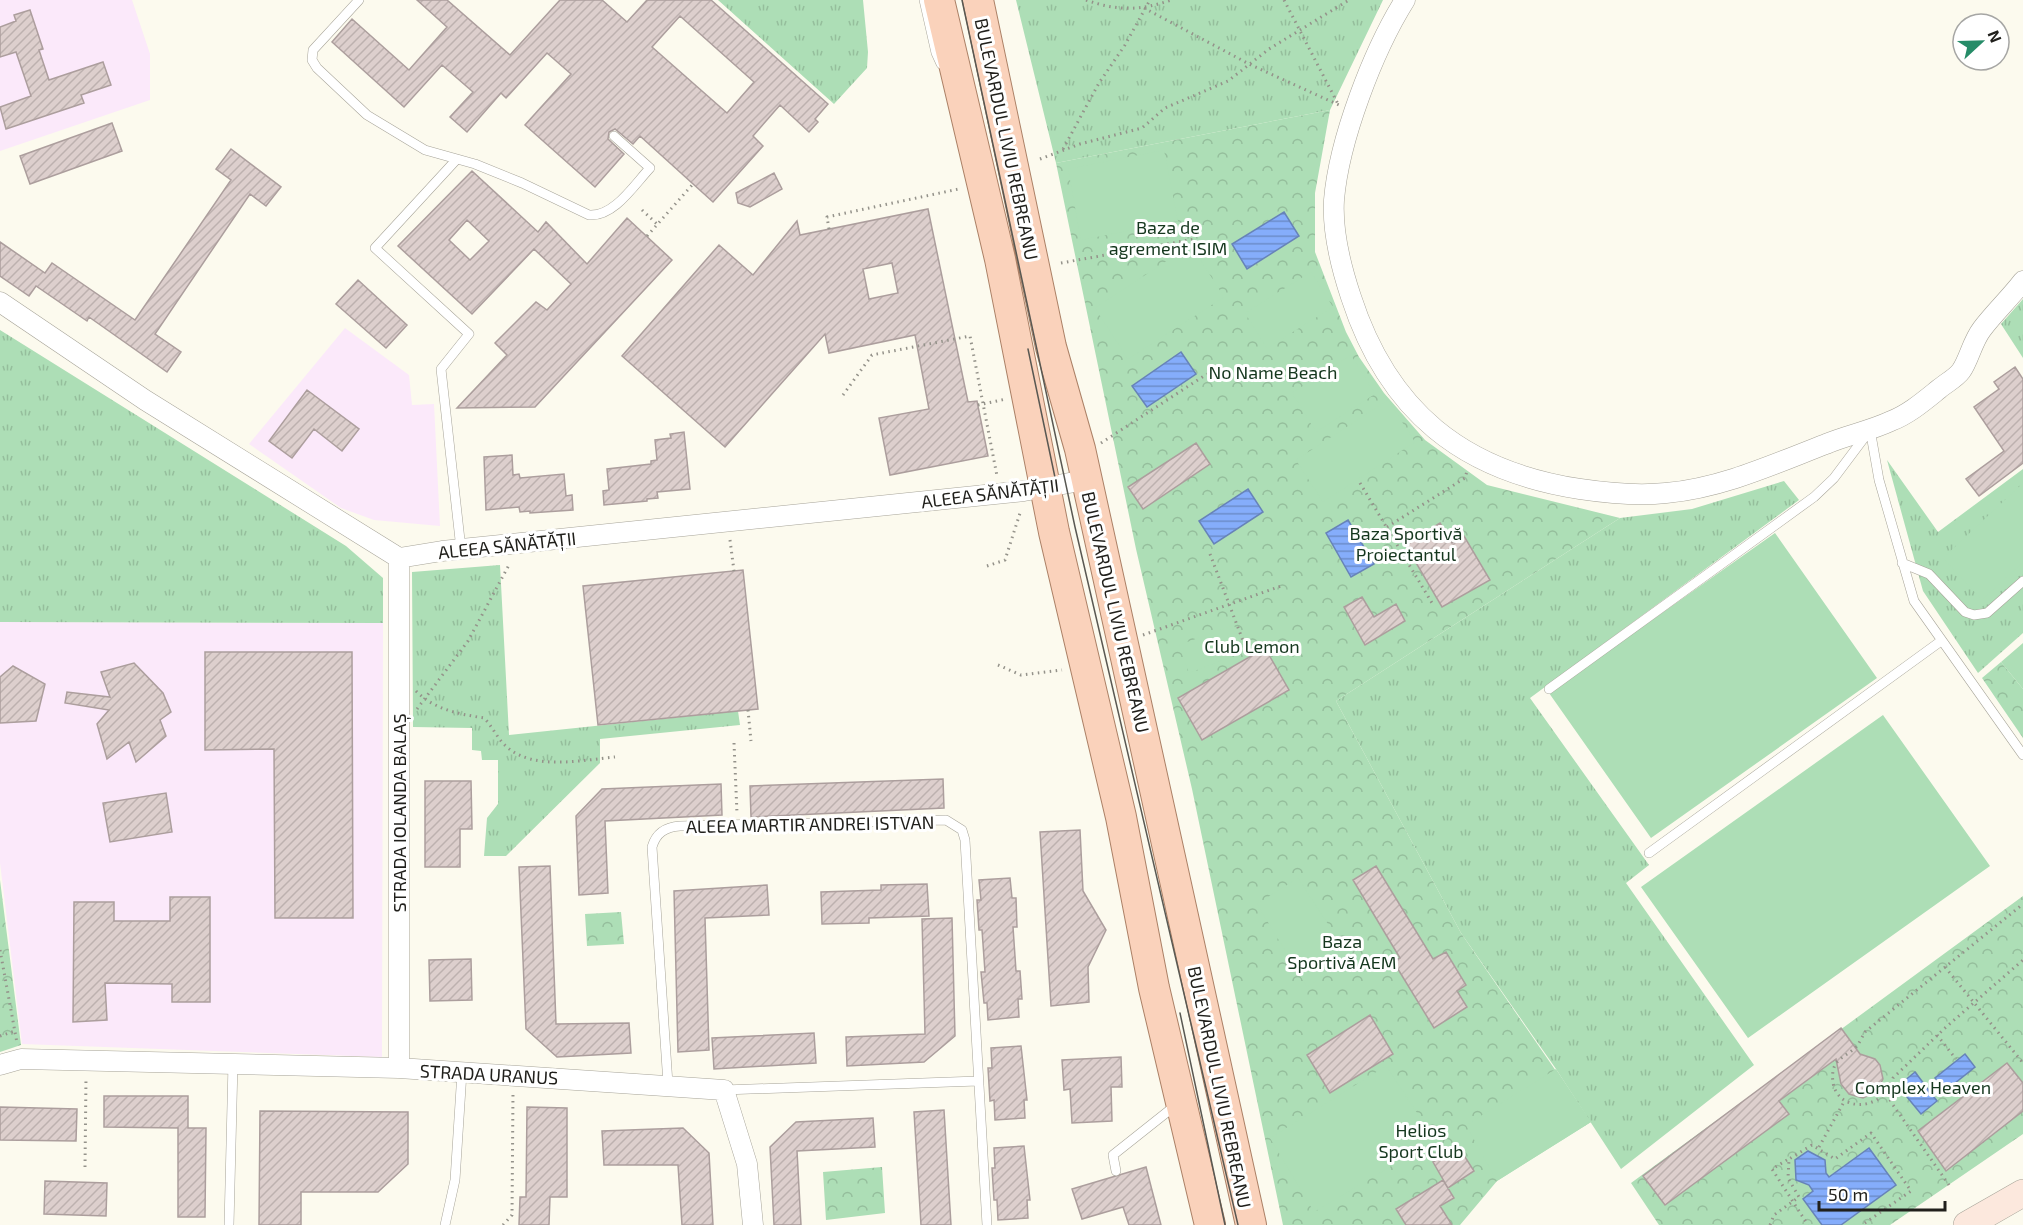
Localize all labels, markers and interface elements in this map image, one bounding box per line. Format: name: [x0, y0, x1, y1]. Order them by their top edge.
north arrow: [1951, 12, 2011, 72]
street label: BULEVARDUL LIVIU REBREANU: [971, 16, 1043, 262]
text: N: [1984, 27, 2006, 45]
park label: Baza de agrement ISIM: [1109, 216, 1227, 259]
park label: No Name Beach: [1209, 361, 1337, 383]
street label: ALEEA SĂNĂTĂȚII: [920, 474, 1060, 513]
street label: BULEVARDUL LIVIU REBREANU: [1077, 489, 1155, 735]
park label: Baza Sportivă Proiectantul: [1350, 522, 1462, 565]
street label: ALEEA SĂNĂTĂȚII: [437, 527, 577, 564]
park label: Club Lemon: [1204, 635, 1300, 657]
street label: STRADA IOLANDA BALAȘ: [388, 714, 411, 912]
street label: ALEEA MARTIR ANDREI ISTVAN: [686, 811, 934, 837]
park label: Baza Sportivă AEM: [1287, 930, 1397, 973]
street label: BULEVARDUL LIVIU REBREANU: [1184, 964, 1256, 1210]
street label: STRADA URANUS: [419, 1059, 559, 1089]
park label: Complex Heaven: [1855, 1076, 1991, 1098]
park label: Helios Sport Club: [1379, 1119, 1463, 1162]
scale bar: [1819, 1174, 1945, 1212]
text: 50 m: [1828, 1183, 1868, 1205]

